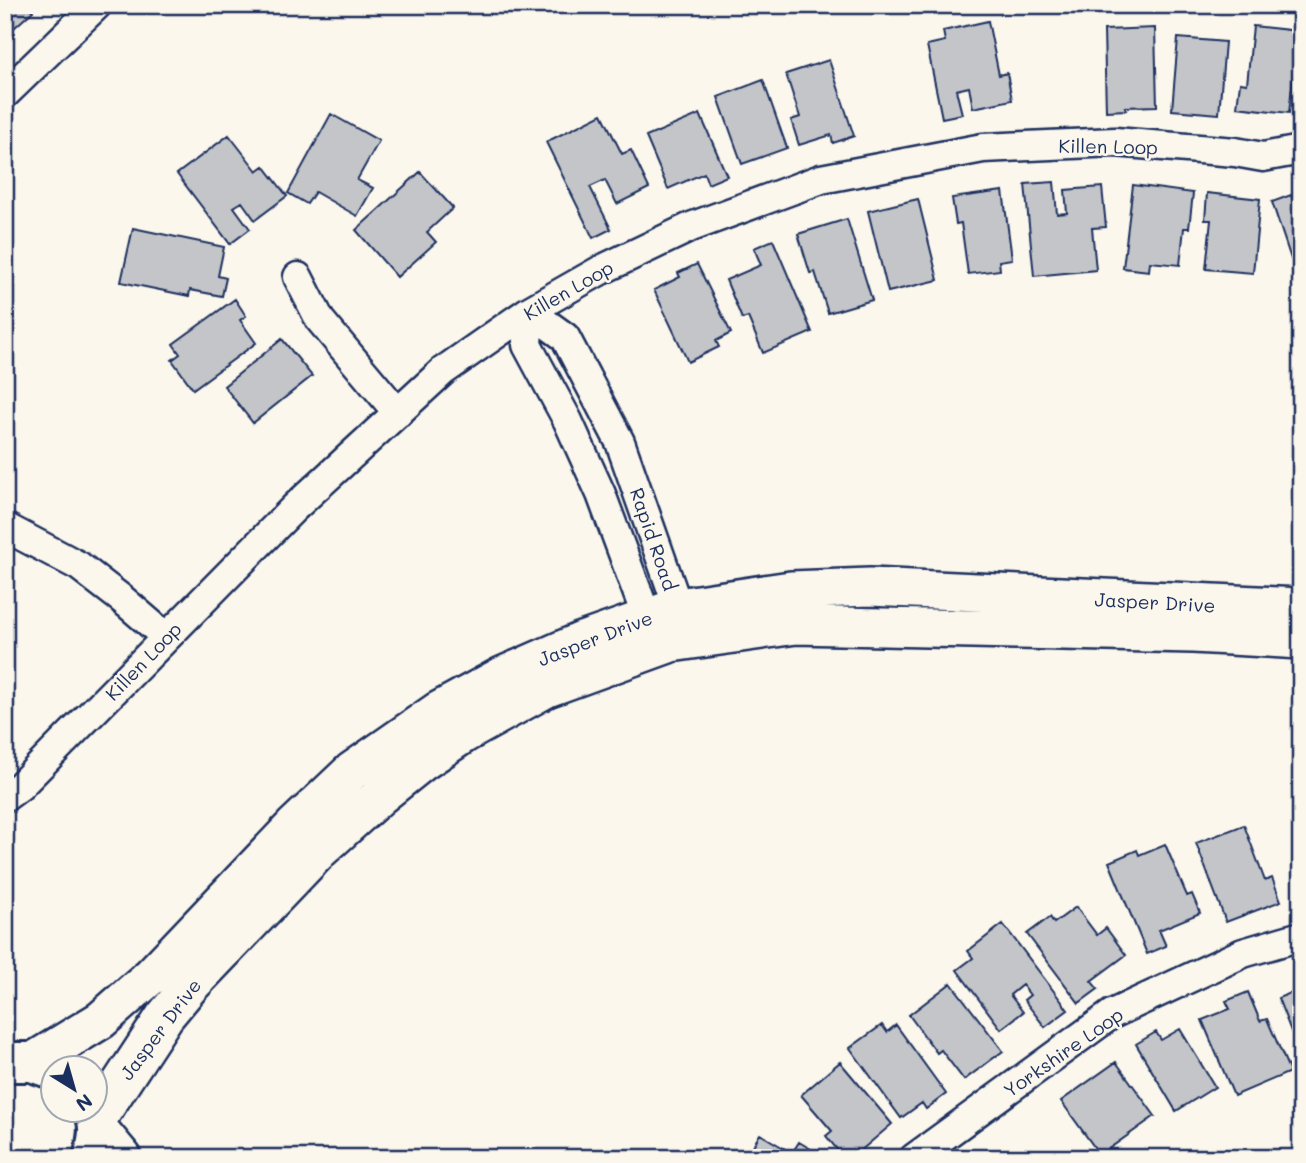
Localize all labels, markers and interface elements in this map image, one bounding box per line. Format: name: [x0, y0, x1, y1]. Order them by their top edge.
street label: Killen Loop: [1058, 133, 1158, 159]
street label: Killen Loop: [519, 254, 617, 326]
street label: Rapid Road: [625, 484, 683, 594]
street label: Jasper Drive: [1094, 586, 1216, 618]
street label: Jasper Drive: [534, 605, 656, 671]
street label: Killen Loop: [99, 617, 187, 705]
street label: Jasper Drive: [114, 973, 206, 1085]
street label: Yorkshire Loop: [998, 1001, 1128, 1103]
north arrow: [38, 1054, 108, 1124]
text: N: [71, 1089, 98, 1117]

